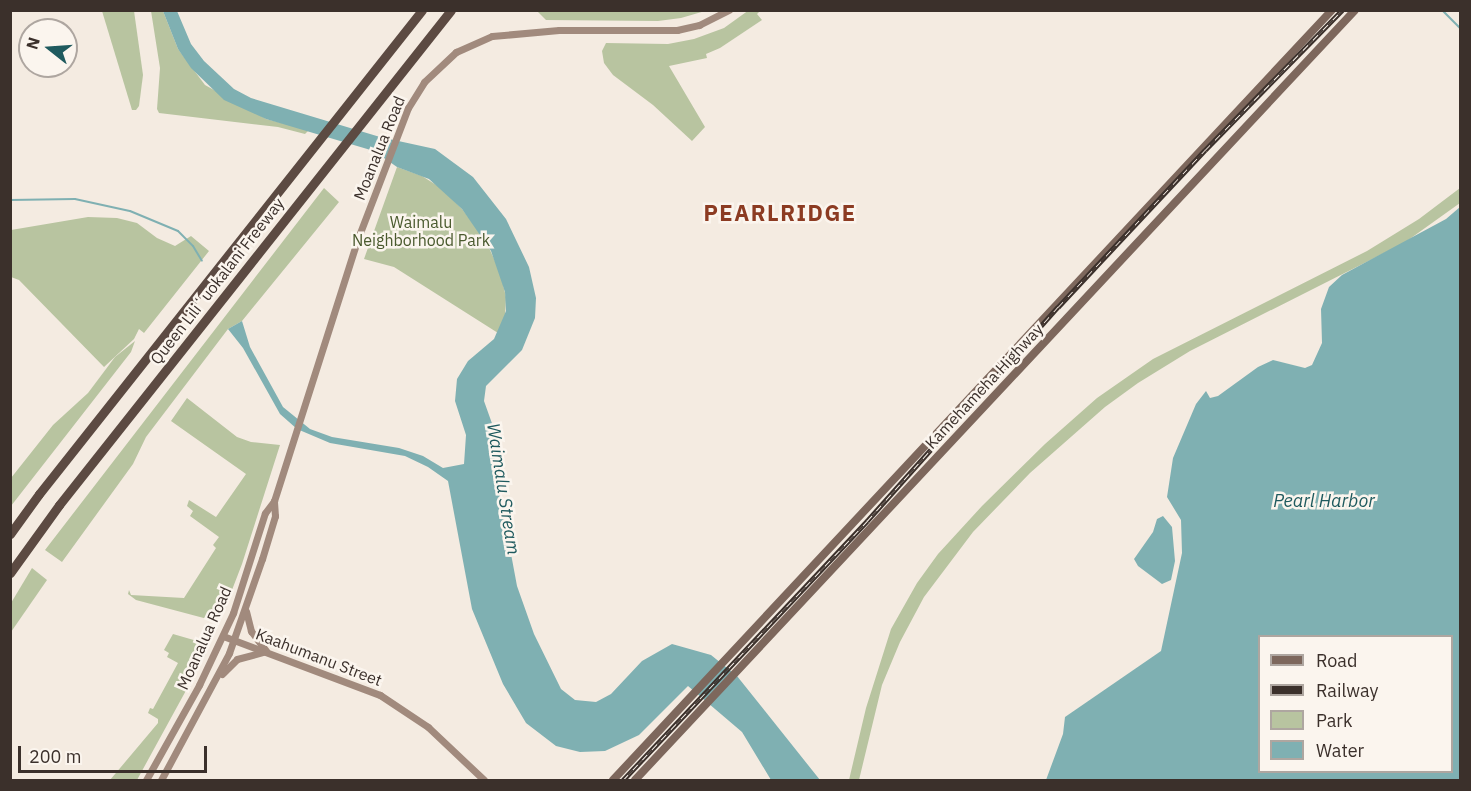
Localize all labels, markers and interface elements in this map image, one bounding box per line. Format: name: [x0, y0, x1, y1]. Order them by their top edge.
north arrow: [18, 18, 78, 78]
text: N: [21, 35, 44, 52]
street label: Moanalua Road: [349, 93, 409, 203]
street label: Queen Liliʻuokalani Freeway: [146, 194, 288, 368]
district label: PEARLRIDGE: [703, 200, 857, 226]
park label: Waimalu Neighborhood Park: [352, 212, 490, 250]
street label: Kamehameha Highway: [921, 319, 1047, 453]
water label: Waimalu Stream: [482, 422, 524, 556]
water label: Pearl Harbor: [1273, 490, 1375, 512]
street label: Moanalua Road: [173, 584, 235, 692]
street label: Kaahumanu Street: [253, 624, 385, 690]
legend: [1258, 635, 1453, 773]
text: Road: [1316, 649, 1357, 672]
text: Railway: [1316, 679, 1378, 702]
text: Park: [1316, 709, 1352, 732]
scale bar: [21, 734, 210, 772]
text: Water: [1316, 739, 1364, 762]
text: 200 m: [29, 745, 81, 768]

